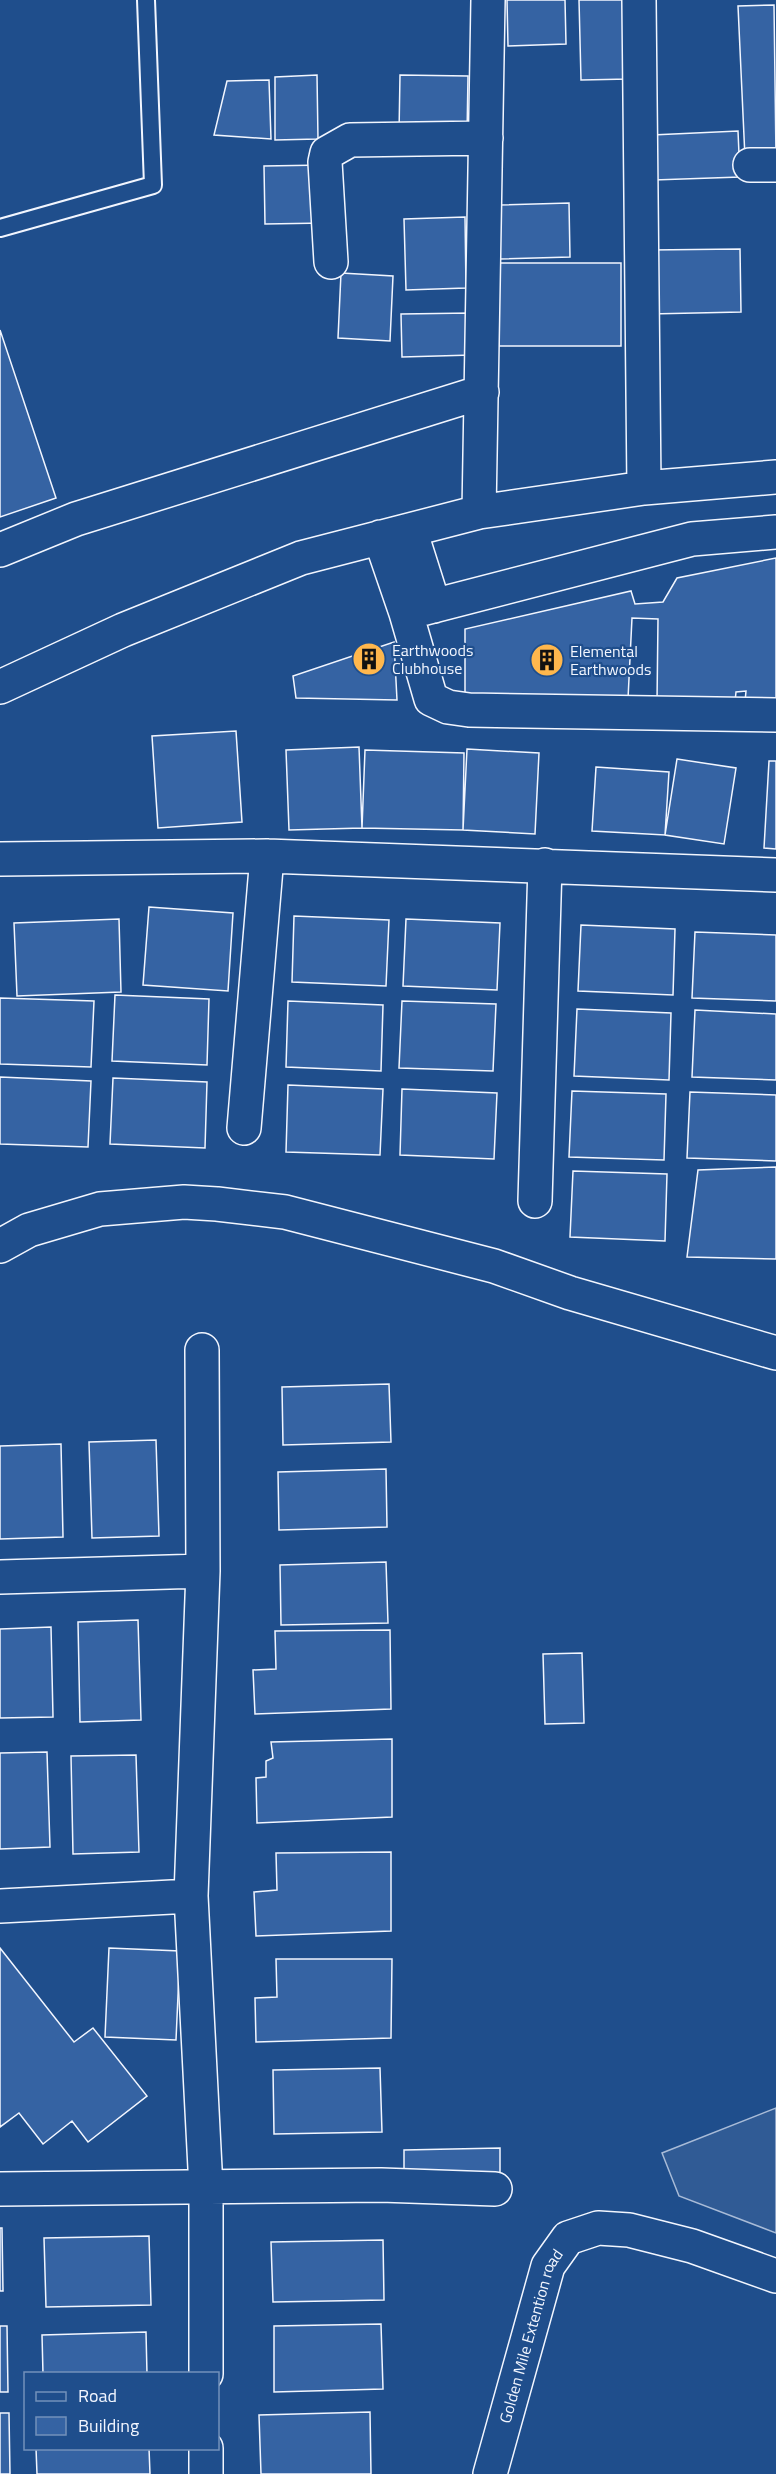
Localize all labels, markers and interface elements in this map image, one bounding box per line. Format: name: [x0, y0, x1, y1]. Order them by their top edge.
place label: Earthwoods Clubhouse: [392, 638, 473, 680]
place label: Elemental Earthwoods: [570, 639, 651, 681]
building icon: Earthwoods Clubhouse: [351, 641, 387, 677]
building icon: Elemental Earthwoods: [529, 642, 565, 678]
street label: Golden Mile Extention road: [493, 2244, 569, 2426]
legend: [24, 2372, 219, 2450]
text: Road: [78, 2382, 117, 2409]
text: Building: [78, 2412, 139, 2439]

